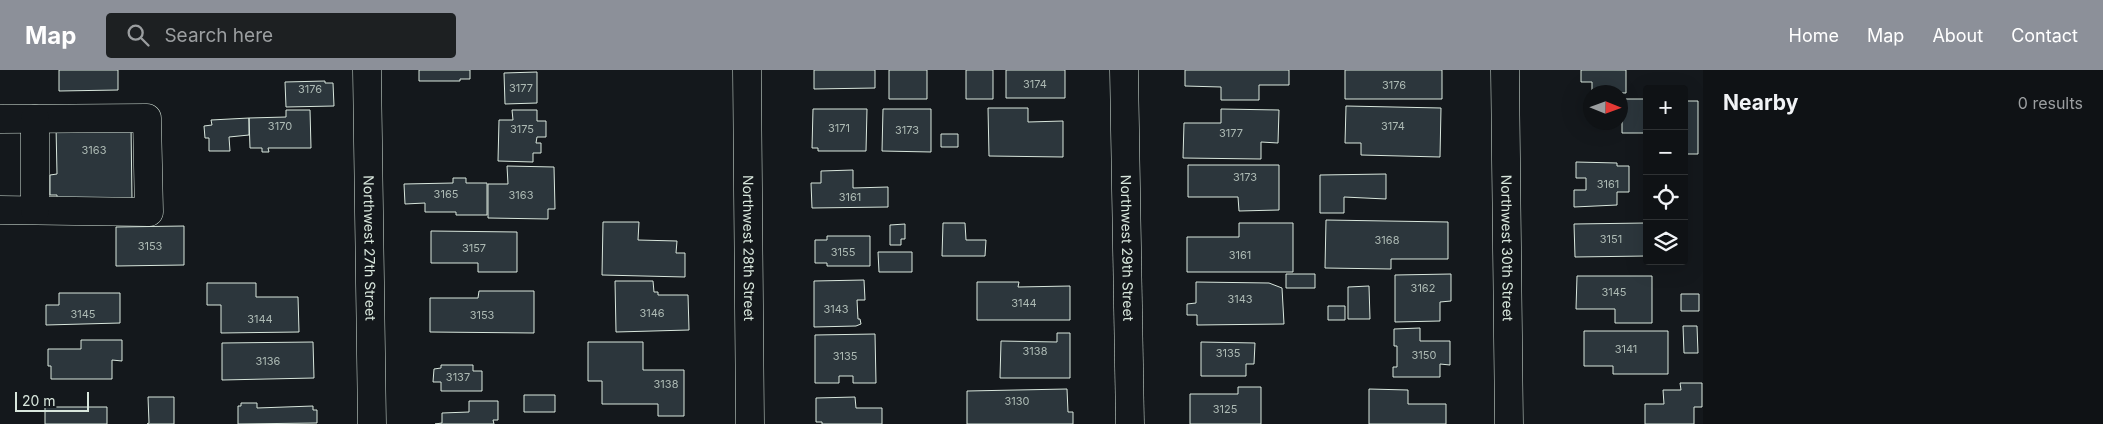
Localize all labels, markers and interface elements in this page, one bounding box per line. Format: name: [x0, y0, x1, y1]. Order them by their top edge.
search box: [106, 13, 456, 58]
text: Map: [25, 21, 76, 50]
icon: search: [124, 21, 152, 49]
text: Search here: [164, 24, 273, 47]
text: Home: [1789, 25, 1839, 46]
text: Map: [1867, 25, 1904, 46]
text: About: [1932, 25, 1983, 46]
text: Contact: [2011, 25, 2078, 46]
house number: 3174: [1023, 77, 1047, 91]
house number: 3176: [1382, 78, 1406, 92]
house number: 3177: [509, 81, 533, 95]
house number: 3176: [298, 82, 322, 96]
north arrow: [1583, 85, 1628, 130]
map controls: [1643, 85, 1688, 265]
button: +: [1643, 85, 1688, 130]
text: Nearby: [1723, 90, 1798, 115]
text: 0 results: [2018, 93, 2083, 113]
house number: 3170: [268, 119, 292, 133]
house number: 3174: [1381, 119, 1405, 133]
house number: 3171: [828, 121, 850, 135]
house number: 3175: [510, 122, 534, 136]
house number: 3173: [895, 123, 919, 137]
house number: 3177: [1219, 126, 1243, 140]
button: −: [1643, 130, 1688, 175]
house number: 3163: [82, 143, 107, 157]
house number: 3173: [1233, 170, 1257, 184]
street label: Northwest 27th Street: [360, 175, 380, 321]
street label: Northwest 28th Street: [740, 175, 758, 322]
street label: Northwest 29th Street: [1118, 175, 1137, 322]
street label: Northwest 30th Street: [1498, 175, 1517, 322]
button: locate: [1643, 175, 1688, 220]
house number: 3161: [1597, 177, 1619, 191]
house number: 3165: [434, 187, 459, 201]
house number: 3163: [509, 188, 534, 202]
house number: 3161: [839, 190, 861, 204]
button: layers: [1643, 220, 1688, 265]
house number: 3151: [1600, 232, 1622, 246]
house number: 3168: [1375, 233, 1400, 247]
house number: 3153: [138, 239, 163, 253]
house number: 3157: [462, 241, 486, 255]
house number: 3155: [831, 245, 856, 259]
house number: 3161: [1229, 248, 1251, 262]
house number: 3162: [1411, 281, 1435, 295]
house number: 3145: [1601, 285, 1627, 299]
house number: 3143: [1227, 292, 1253, 306]
house number: 3144: [1011, 296, 1037, 310]
house number: 3143: [823, 302, 849, 316]
house number: 3146: [639, 306, 665, 320]
house number: 3145: [70, 307, 96, 321]
house number: 3153: [470, 308, 495, 322]
house number: 3144: [247, 312, 273, 326]
house number: 3141: [1615, 342, 1637, 356]
house number: 3138: [1023, 344, 1048, 358]
house number: 3135: [1216, 346, 1241, 360]
house number: 3150: [1412, 348, 1437, 362]
house number: 3135: [833, 349, 858, 363]
house number: 3136: [256, 354, 281, 368]
house number: 3137: [446, 370, 470, 384]
house number: 3138: [654, 377, 679, 391]
scale bar: [15, 389, 89, 412]
text: 20 m: [22, 392, 56, 409]
house number: 3130: [1004, 394, 1030, 408]
house number: 3125: [1213, 402, 1238, 416]

